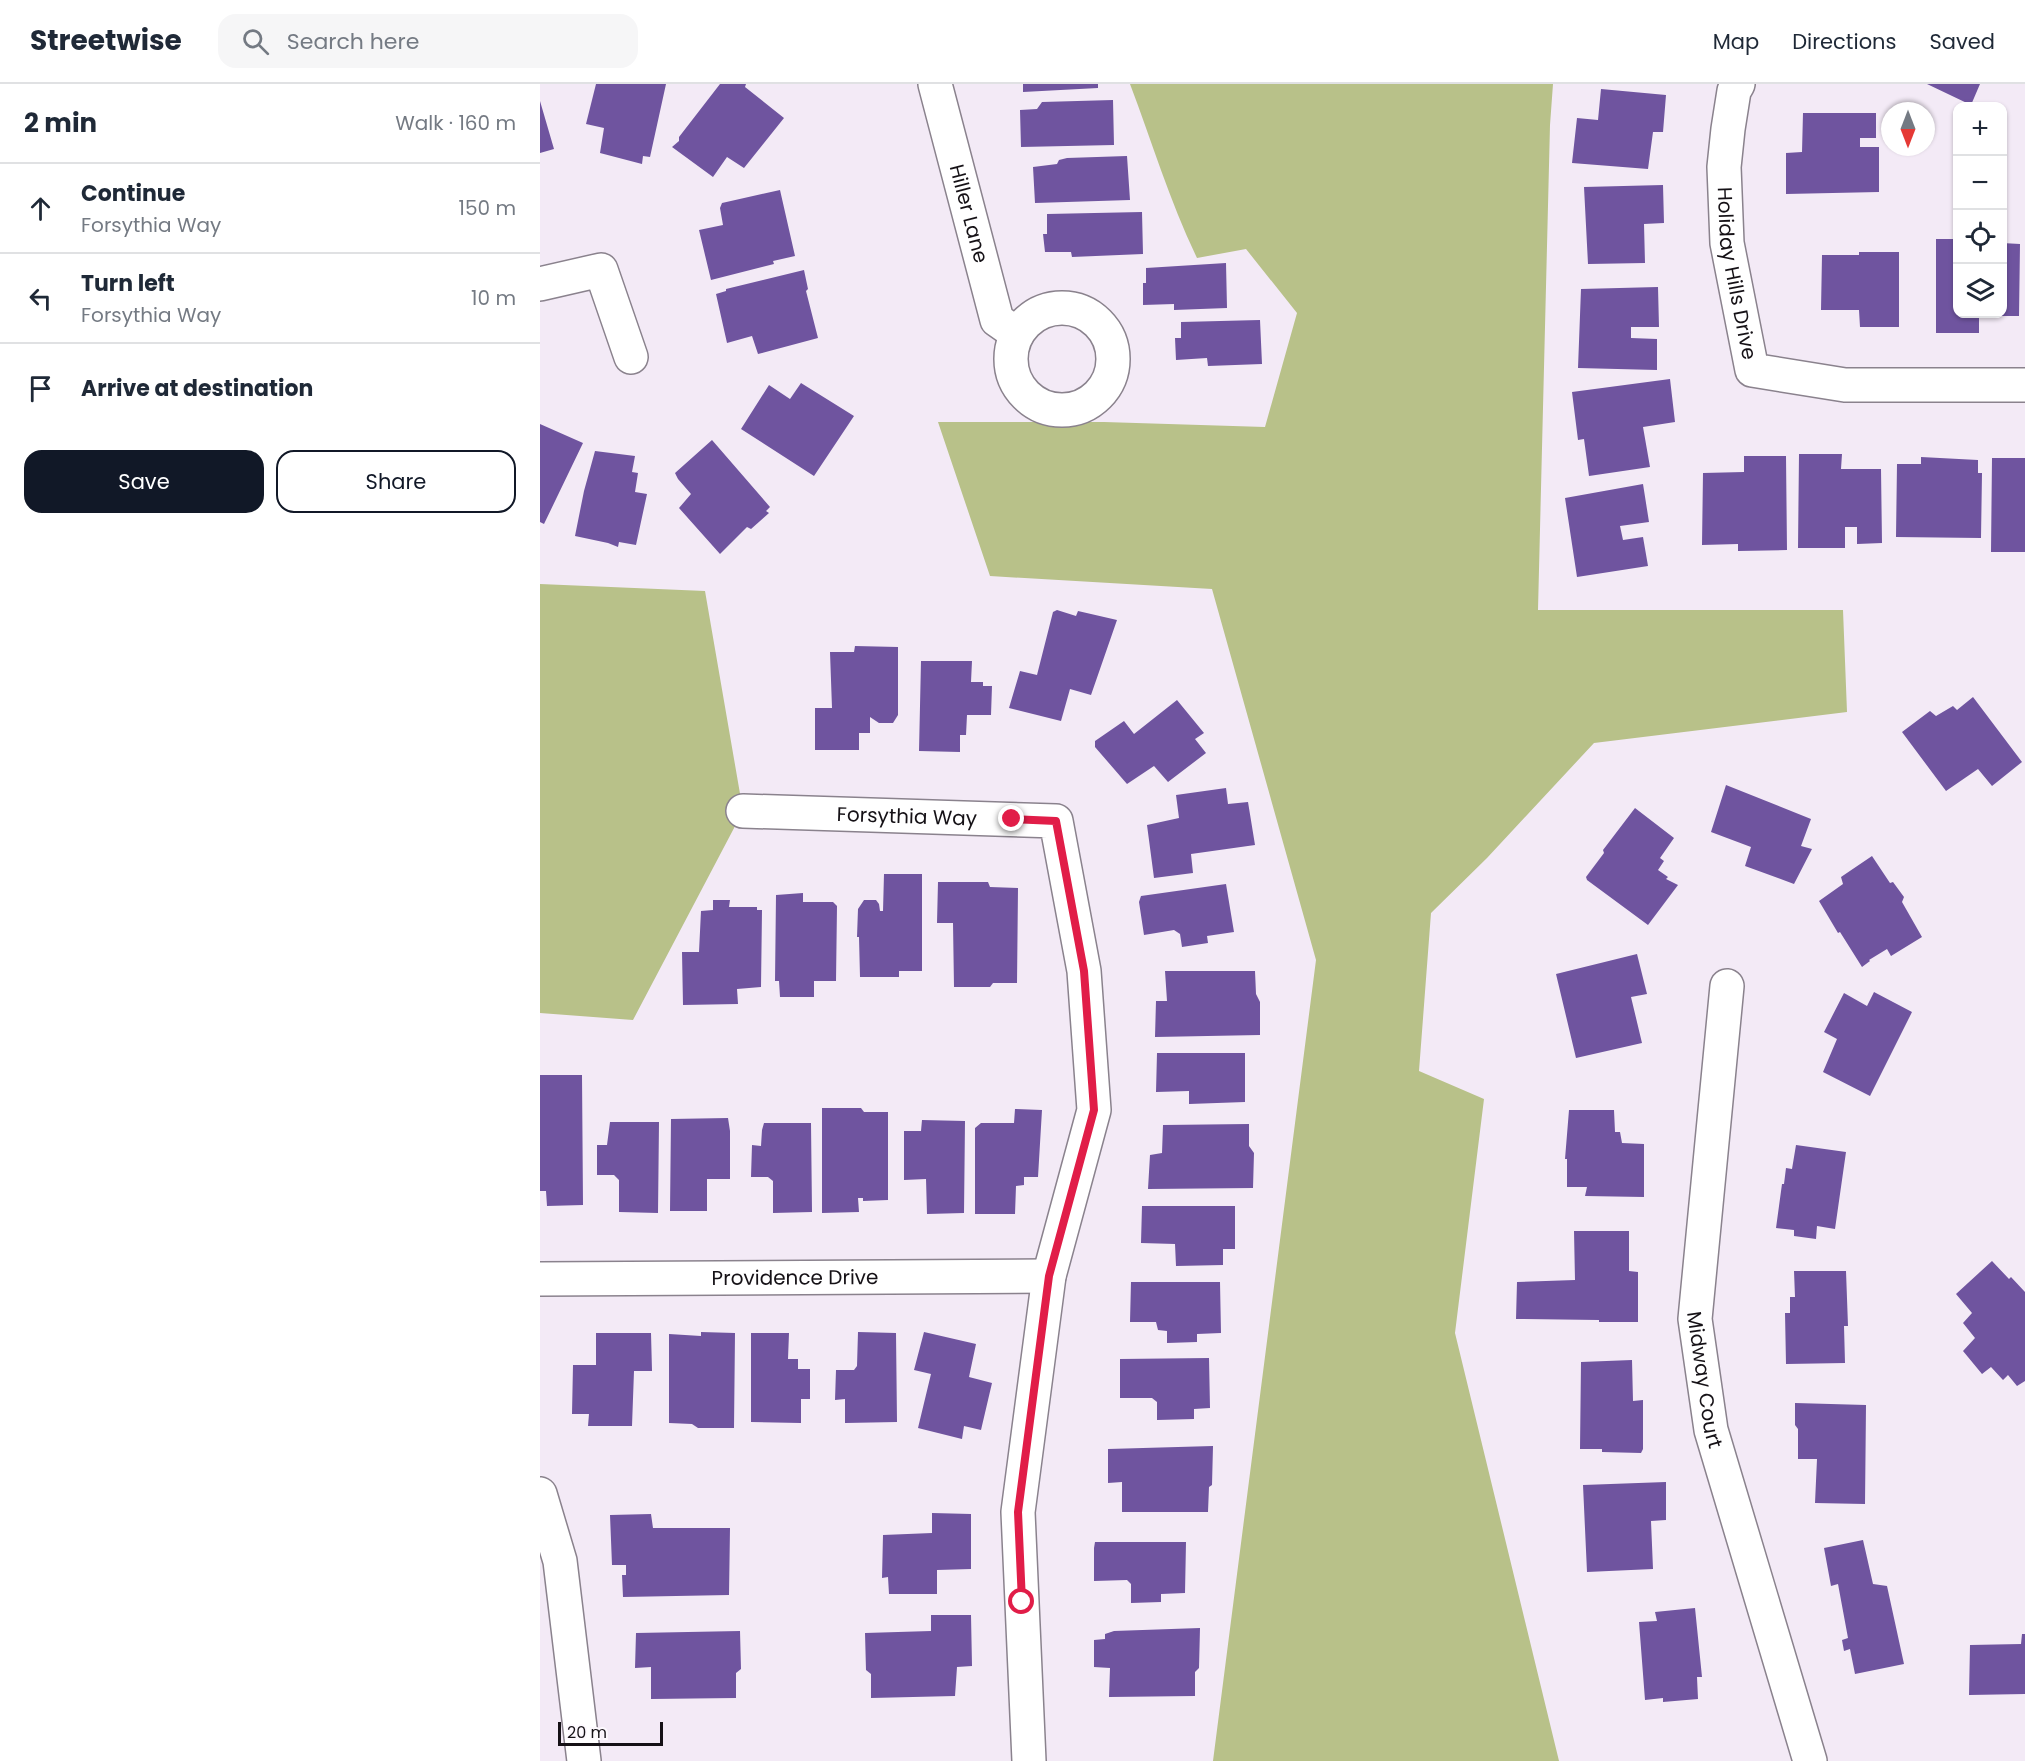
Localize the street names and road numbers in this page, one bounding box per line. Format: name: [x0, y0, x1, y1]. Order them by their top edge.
street label: Hiller Lane: [943, 161, 995, 266]
street label: Holiday Hills Drive: [1711, 186, 1764, 362]
street label: Forsythia Way: [836, 800, 977, 832]
street label: Providence Drive: [711, 1263, 878, 1292]
street label: Midway Court: [1680, 1310, 1730, 1452]

